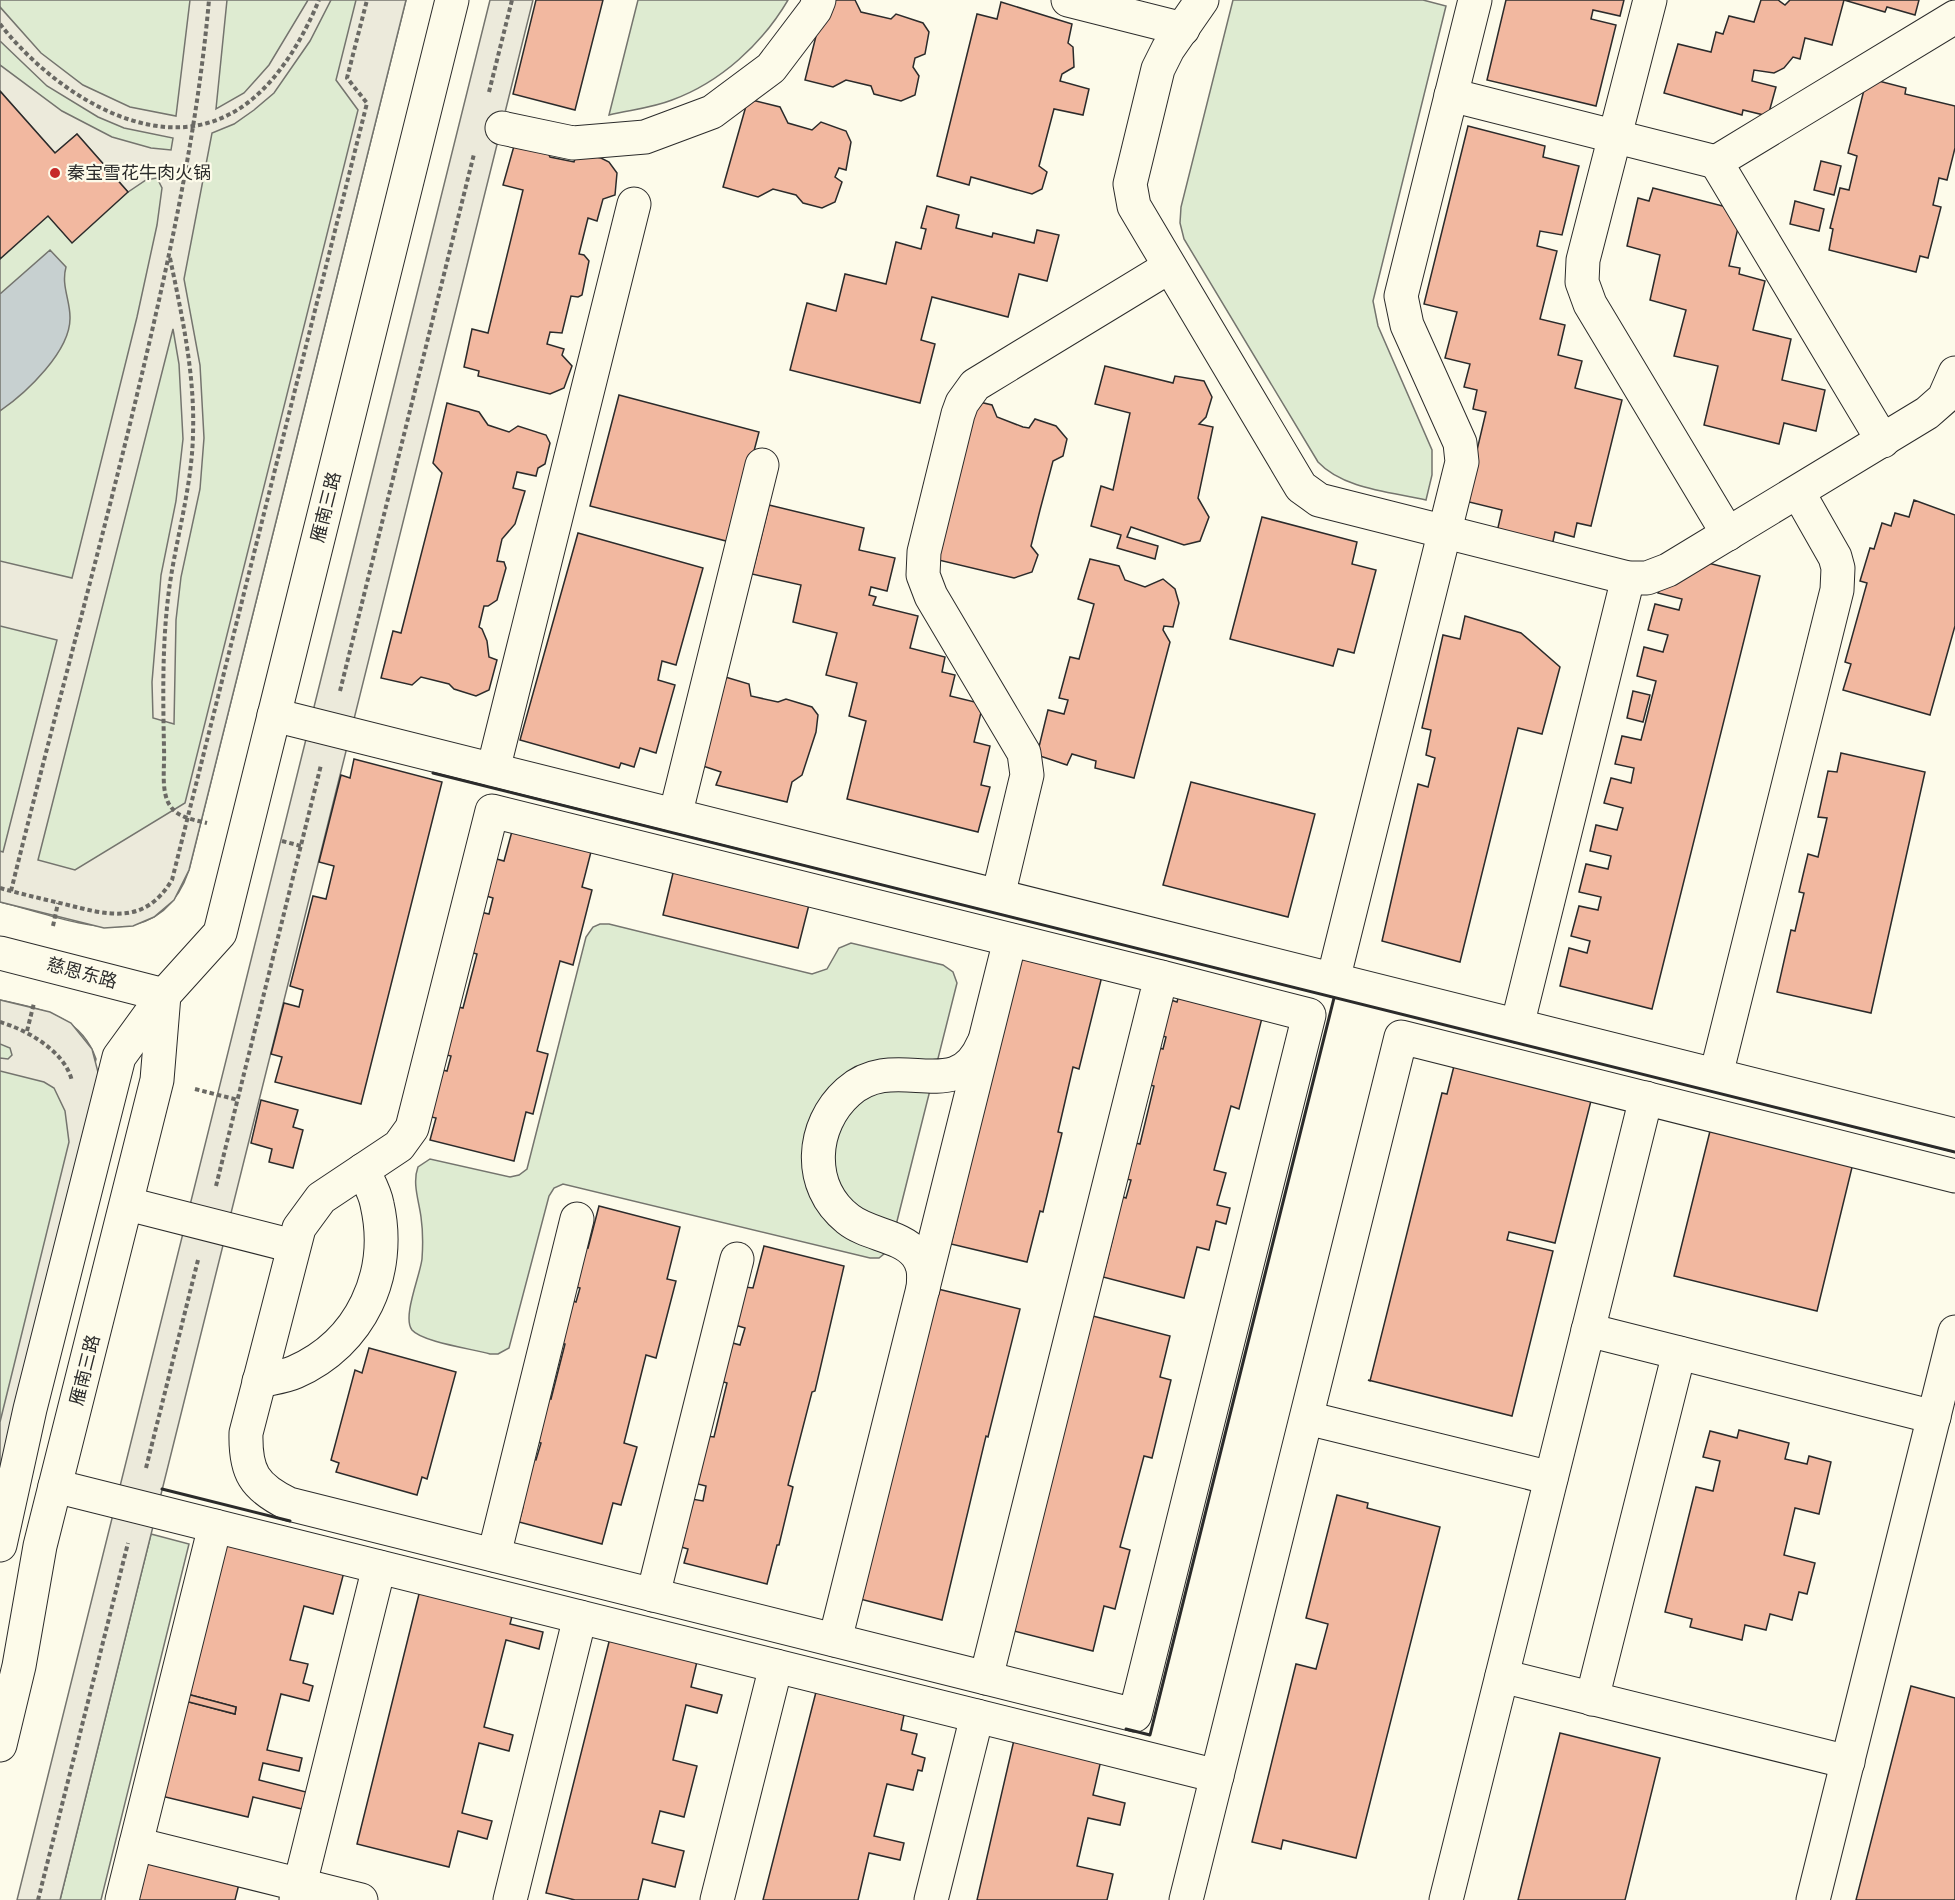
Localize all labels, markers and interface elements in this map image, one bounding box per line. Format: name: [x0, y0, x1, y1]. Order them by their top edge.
place label: 秦宝雪花牛肉火锅: [67, 161, 211, 183]
marker: 秦宝雪花牛肉火锅: [48, 166, 62, 180]
street label: 雁南三路: [306, 469, 344, 544]
street label: 慈恩东路: [45, 952, 120, 992]
street label: 雁南三路: [65, 1332, 103, 1407]

